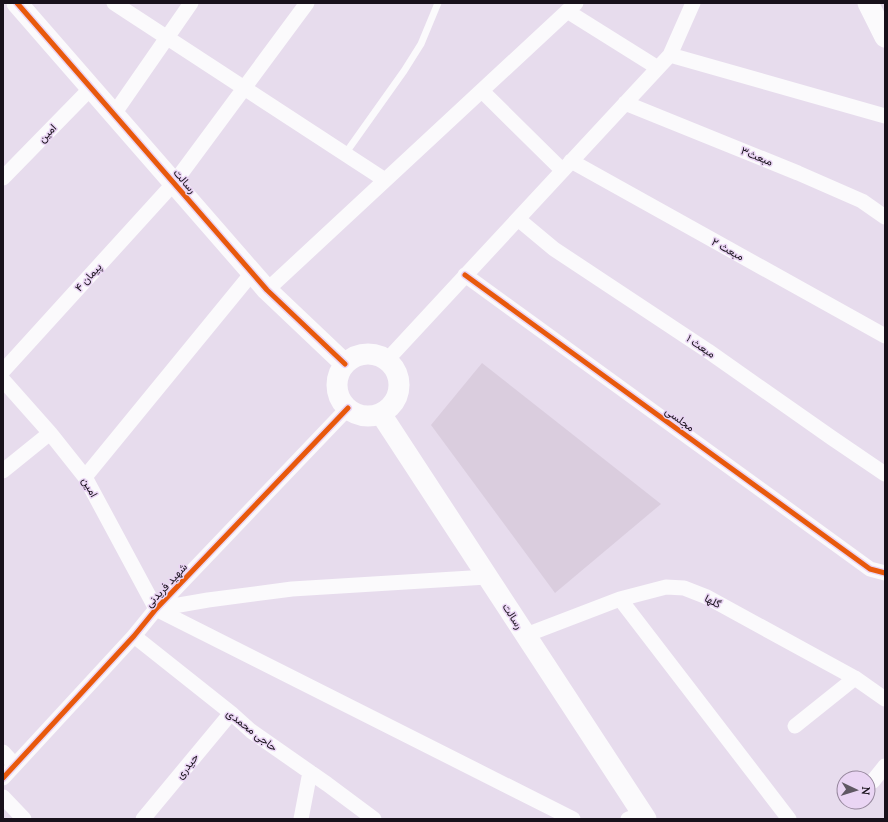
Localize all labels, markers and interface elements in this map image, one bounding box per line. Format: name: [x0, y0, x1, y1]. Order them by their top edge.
street label: امین: [35, 121, 59, 145]
street label: مبعث۳: [739, 143, 775, 169]
street label: رسالت: [171, 166, 200, 196]
street label: مبعث ۲: [709, 234, 747, 264]
street label: پیمان ۴: [72, 260, 105, 295]
street label: مبعث ۱: [684, 331, 718, 361]
street label: مجلسی: [662, 404, 698, 435]
street label: امین: [79, 475, 101, 499]
street label: شهید فریدنی: [142, 560, 190, 610]
street label: گلها: [702, 591, 724, 611]
street label: رسالت: [500, 601, 527, 632]
street label: حاجی محمدی: [224, 706, 280, 754]
street label: حیدری: [173, 750, 201, 782]
north arrow: [836, 770, 876, 810]
text: N: [859, 786, 873, 796]

